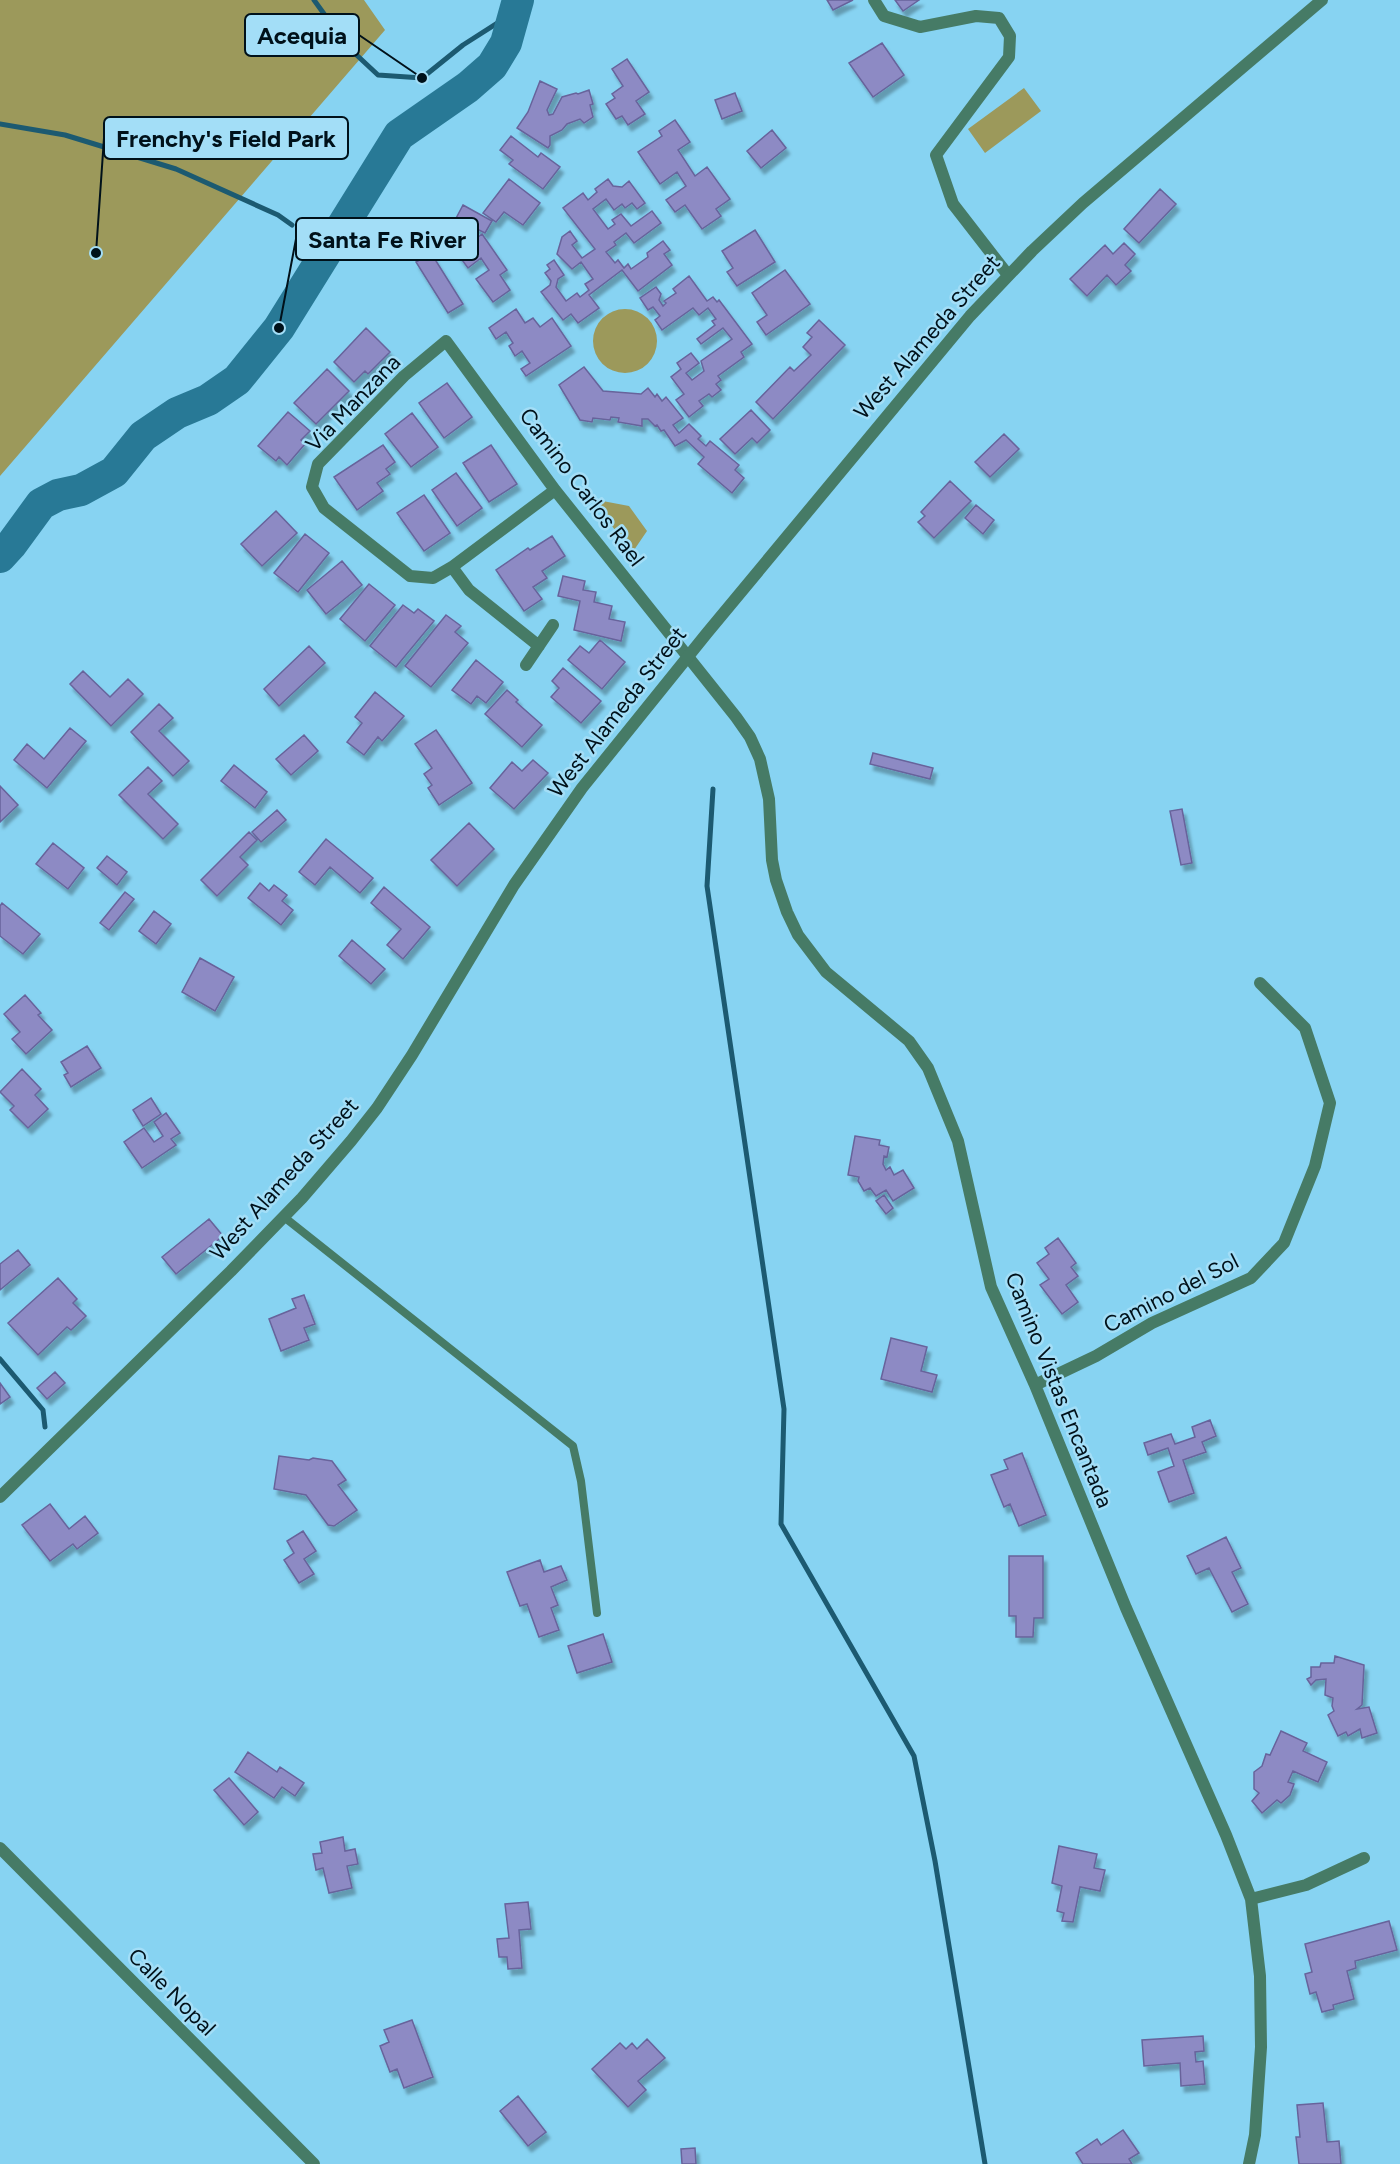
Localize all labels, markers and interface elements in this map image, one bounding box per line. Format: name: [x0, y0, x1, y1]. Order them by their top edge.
callout: Acequia: [245, 14, 359, 56]
text: Acequia: [257, 21, 347, 50]
callout: Frenchy's Field Park: [104, 117, 348, 159]
text: Frenchy's Field Park: [116, 124, 336, 153]
callout: Santa Fe River: [296, 218, 478, 260]
text: Santa Fe River: [308, 225, 466, 254]
street label: West Alameda Street: [848, 249, 1006, 425]
street label: Via Manzana: [300, 349, 406, 457]
street label: Camino Carlos Rael: [514, 403, 650, 571]
street label: West Alameda Street: [542, 621, 692, 803]
street label: West Alameda Street: [204, 1092, 364, 1266]
street label: Camino del Sol: [1099, 1247, 1243, 1339]
street label: Camino Vistas Encantada: [999, 1268, 1119, 1512]
street label: Calle Nopal: [122, 1942, 222, 2042]

